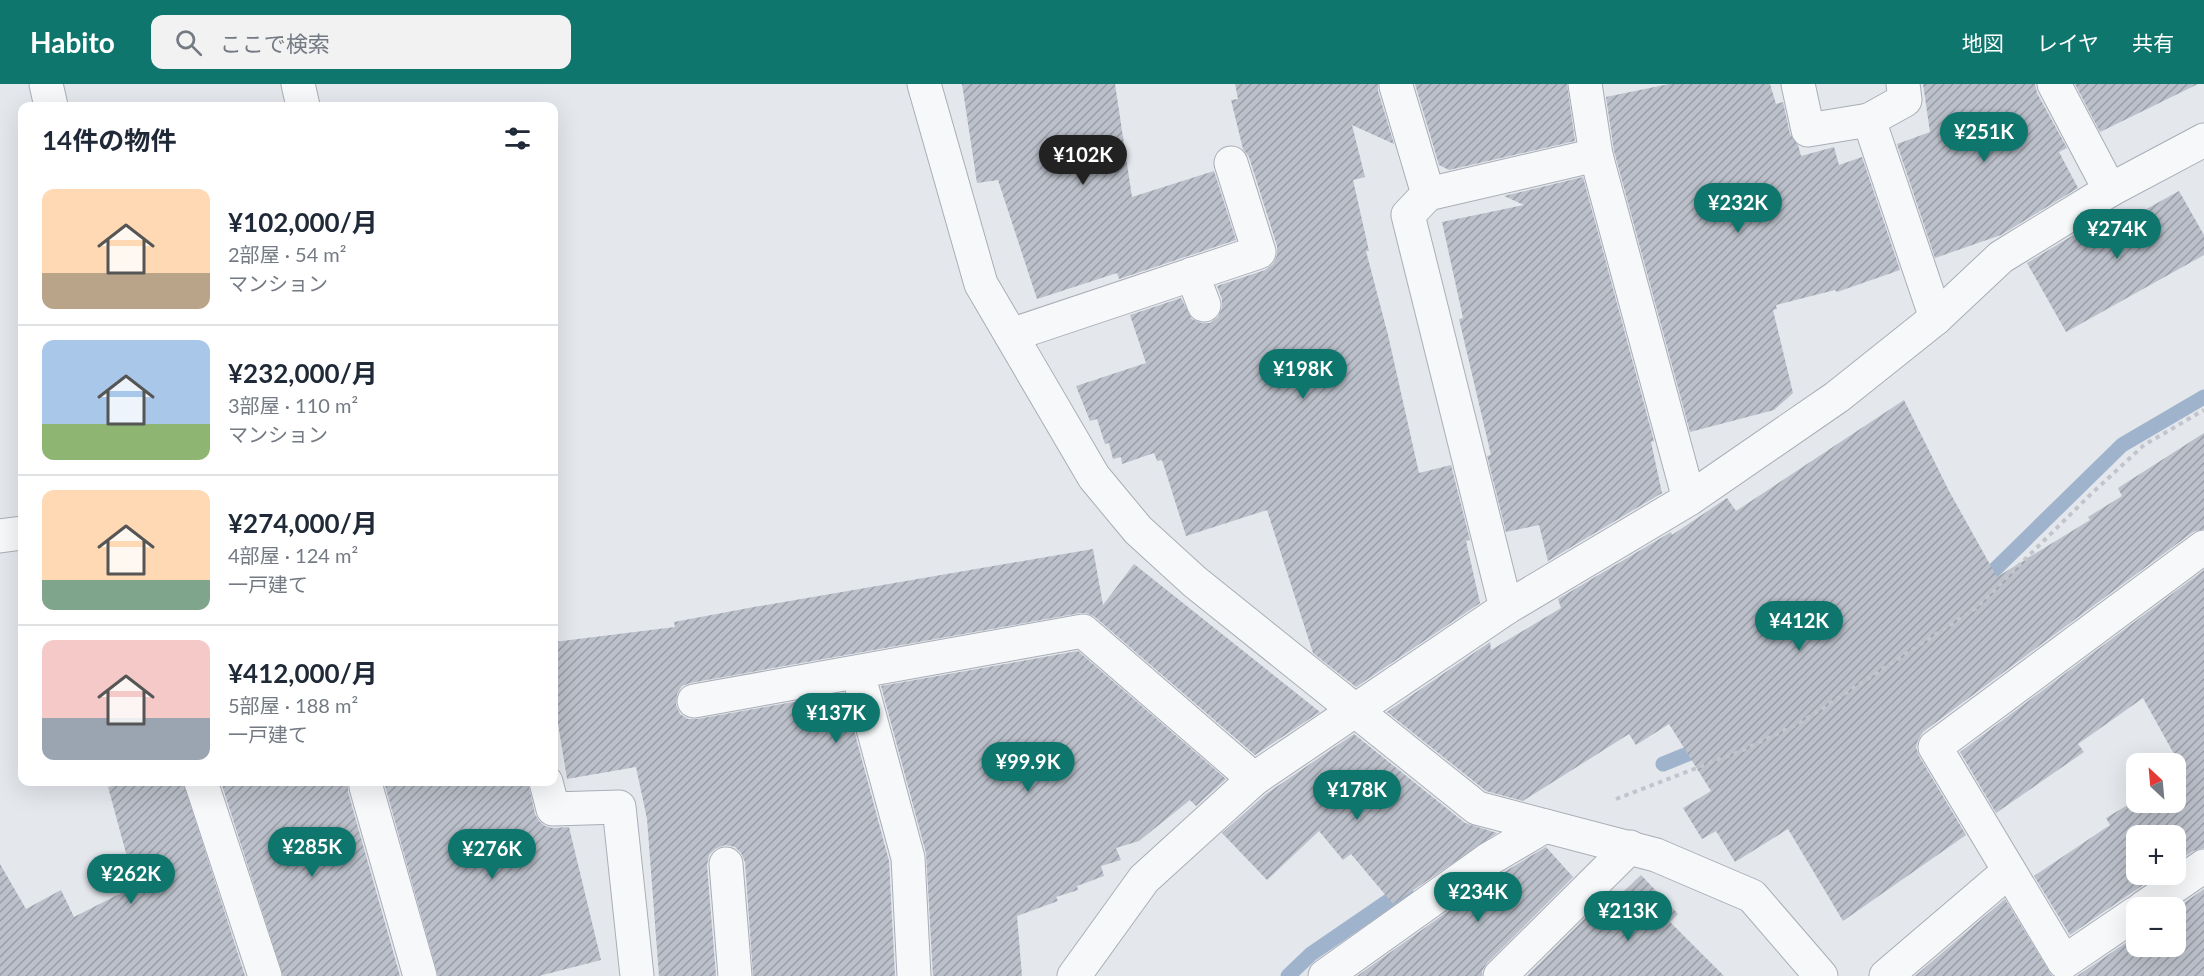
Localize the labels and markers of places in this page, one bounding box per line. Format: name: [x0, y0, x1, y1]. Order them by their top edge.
pin: ¥251K: [1942, 112, 2026, 163]
pin: ¥102K: [1041, 135, 1125, 186]
pin: ¥232K: [1696, 183, 1780, 234]
pin: ¥274K: [2075, 209, 2159, 260]
pin: ¥198K: [1261, 349, 1345, 400]
pin: ¥412K: [1757, 601, 1841, 652]
pin: ¥137K: [794, 693, 878, 744]
pin: ¥99.9K: [979, 742, 1077, 793]
pin: ¥178K: [1315, 770, 1399, 821]
pin: ¥285K: [270, 827, 354, 878]
pin: ¥276K: [450, 829, 534, 880]
pin: ¥262K: [89, 854, 173, 905]
pin: ¥234K: [1436, 872, 1520, 923]
pin: ¥213K: [1586, 891, 1670, 942]

